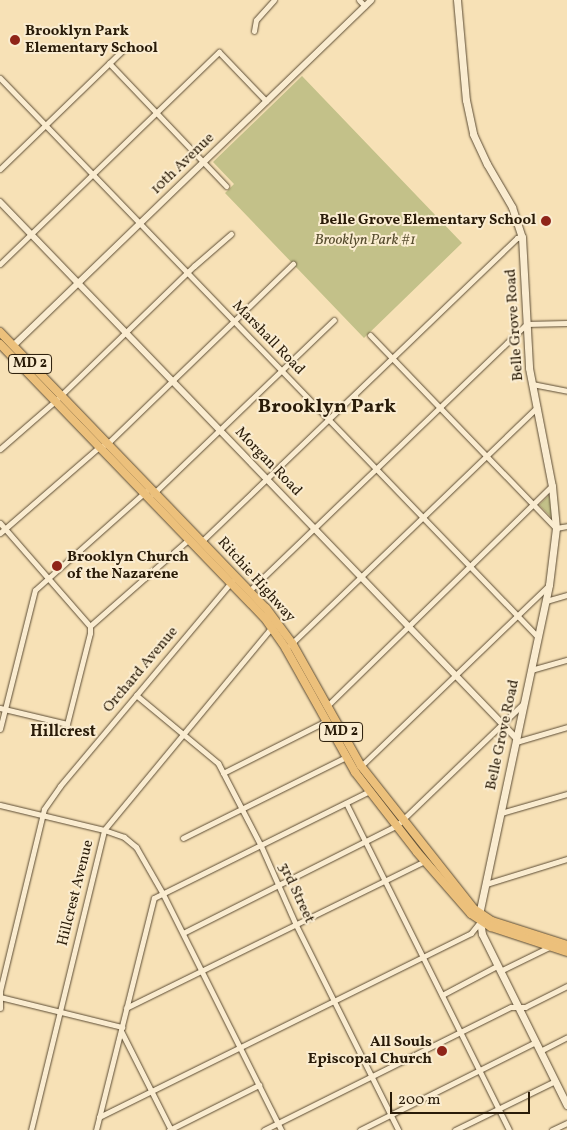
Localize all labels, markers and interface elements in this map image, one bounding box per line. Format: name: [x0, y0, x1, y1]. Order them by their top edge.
place label: Brooklyn Park Elementary School: [25, 22, 158, 57]
marker: Brooklyn Park Elementary School: [9, 34, 21, 46]
street label: 10th Avenue: [148, 129, 218, 199]
place label: Belle Grove Elementary School: [319, 212, 536, 230]
marker: Belle Grove Elementary School: [540, 215, 552, 227]
park label: Brooklyn Park #1: [314, 232, 416, 250]
street label: Belle Grove Road: [502, 268, 528, 382]
street label: Marshall Road: [228, 297, 308, 379]
road number: MD 2: [8, 352, 52, 376]
district label: Brooklyn Park: [258, 395, 396, 419]
street label: Morgan Road: [231, 424, 305, 500]
street label: Ritchie Highway: [213, 534, 299, 626]
place label: Brooklyn Church of the Nazarene: [67, 548, 189, 583]
marker: Brooklyn Church of the Nazarene: [51, 560, 63, 572]
street label: Orchard Avenue: [100, 623, 182, 717]
street label: Belle Grove Road: [483, 678, 523, 792]
road number: MD 2: [318, 720, 364, 744]
district label: Hillcrest: [30, 722, 96, 742]
street label: Hillcrest Avenue: [54, 838, 98, 948]
street label: 3rd Street: [274, 860, 318, 926]
place label: All Souls Episcopal Church: [308, 1033, 432, 1068]
marker: All Souls Episcopal Church: [436, 1045, 448, 1057]
scale bar: [392, 1082, 532, 1114]
text: 200 m: [398, 1090, 441, 1111]

